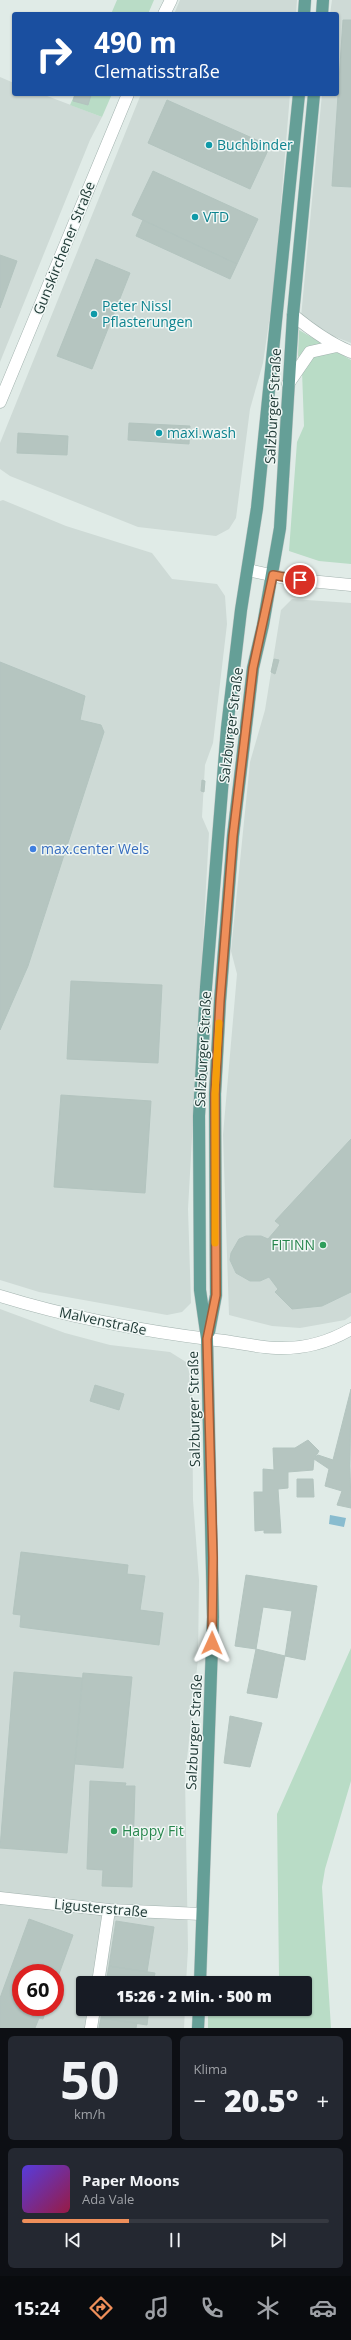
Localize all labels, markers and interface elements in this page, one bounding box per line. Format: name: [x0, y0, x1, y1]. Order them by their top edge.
text: 490 m: [94, 23, 177, 61]
icon: right: [28, 28, 80, 80]
text: Clematisstraße: [94, 59, 220, 83]
place label: Buchbinder: [217, 135, 293, 154]
marker: Buchbinder: [204, 140, 214, 150]
street label: Gunskirchener Straße: [28, 178, 99, 317]
place label: VTD: [203, 207, 229, 226]
marker: VTD: [190, 212, 200, 222]
place label: Peter Nissl Pflasterungen: [102, 296, 193, 331]
marker: Peter Nissl Pflasterungen: [89, 309, 99, 319]
street label: Salzburger Straße: [260, 347, 285, 464]
place label: maxi.wash: [167, 423, 236, 442]
marker: maxi.wash: [154, 428, 164, 438]
pin: [283, 563, 317, 597]
icon: arrive: [289, 569, 311, 591]
street label: Salzburger Straße: [214, 666, 247, 784]
place label: max.center Wels: [41, 839, 149, 858]
marker: max.center Wels: [28, 844, 38, 854]
street label: Salzburger Straße: [190, 990, 215, 1107]
place label: FITINN: [271, 1235, 315, 1254]
marker: FITINN: [318, 1240, 328, 1250]
street label: Malvenstraße: [58, 1302, 149, 1339]
street label: Salzburger Straße: [183, 1351, 204, 1467]
position arrow: [191, 1622, 233, 1664]
street label: Salzburger Straße: [181, 1673, 206, 1790]
place label: Happy Fit: [122, 1821, 184, 1840]
marker: Happy Fit: [109, 1826, 119, 1836]
street label: Ligusterstraße: [53, 1894, 149, 1921]
speed limit sign: 60: [12, 1964, 64, 2016]
text: 15:26 · 2 Min. · 500 m: [116, 1986, 272, 2006]
text: 50: [60, 2043, 119, 2114]
text: Klima: [194, 2060, 227, 2078]
text: 20.5°: [224, 2080, 298, 2121]
text: −: [194, 2085, 206, 2115]
text: +: [316, 2085, 329, 2115]
text: km/h: [74, 2105, 106, 2123]
text: Paper Moons: [82, 2170, 180, 2190]
text: Ada Vale: [82, 2190, 134, 2208]
icon: previous: [62, 2229, 84, 2251]
icon: pause: [164, 2229, 186, 2251]
icon: next: [267, 2229, 289, 2251]
icon: directions: [87, 2294, 115, 2322]
icon: music: [143, 2294, 171, 2322]
icon: phone: [198, 2294, 226, 2322]
icon: climate: [254, 2294, 282, 2322]
icon: car: [309, 2294, 337, 2322]
text: 15:24: [14, 2296, 60, 2320]

